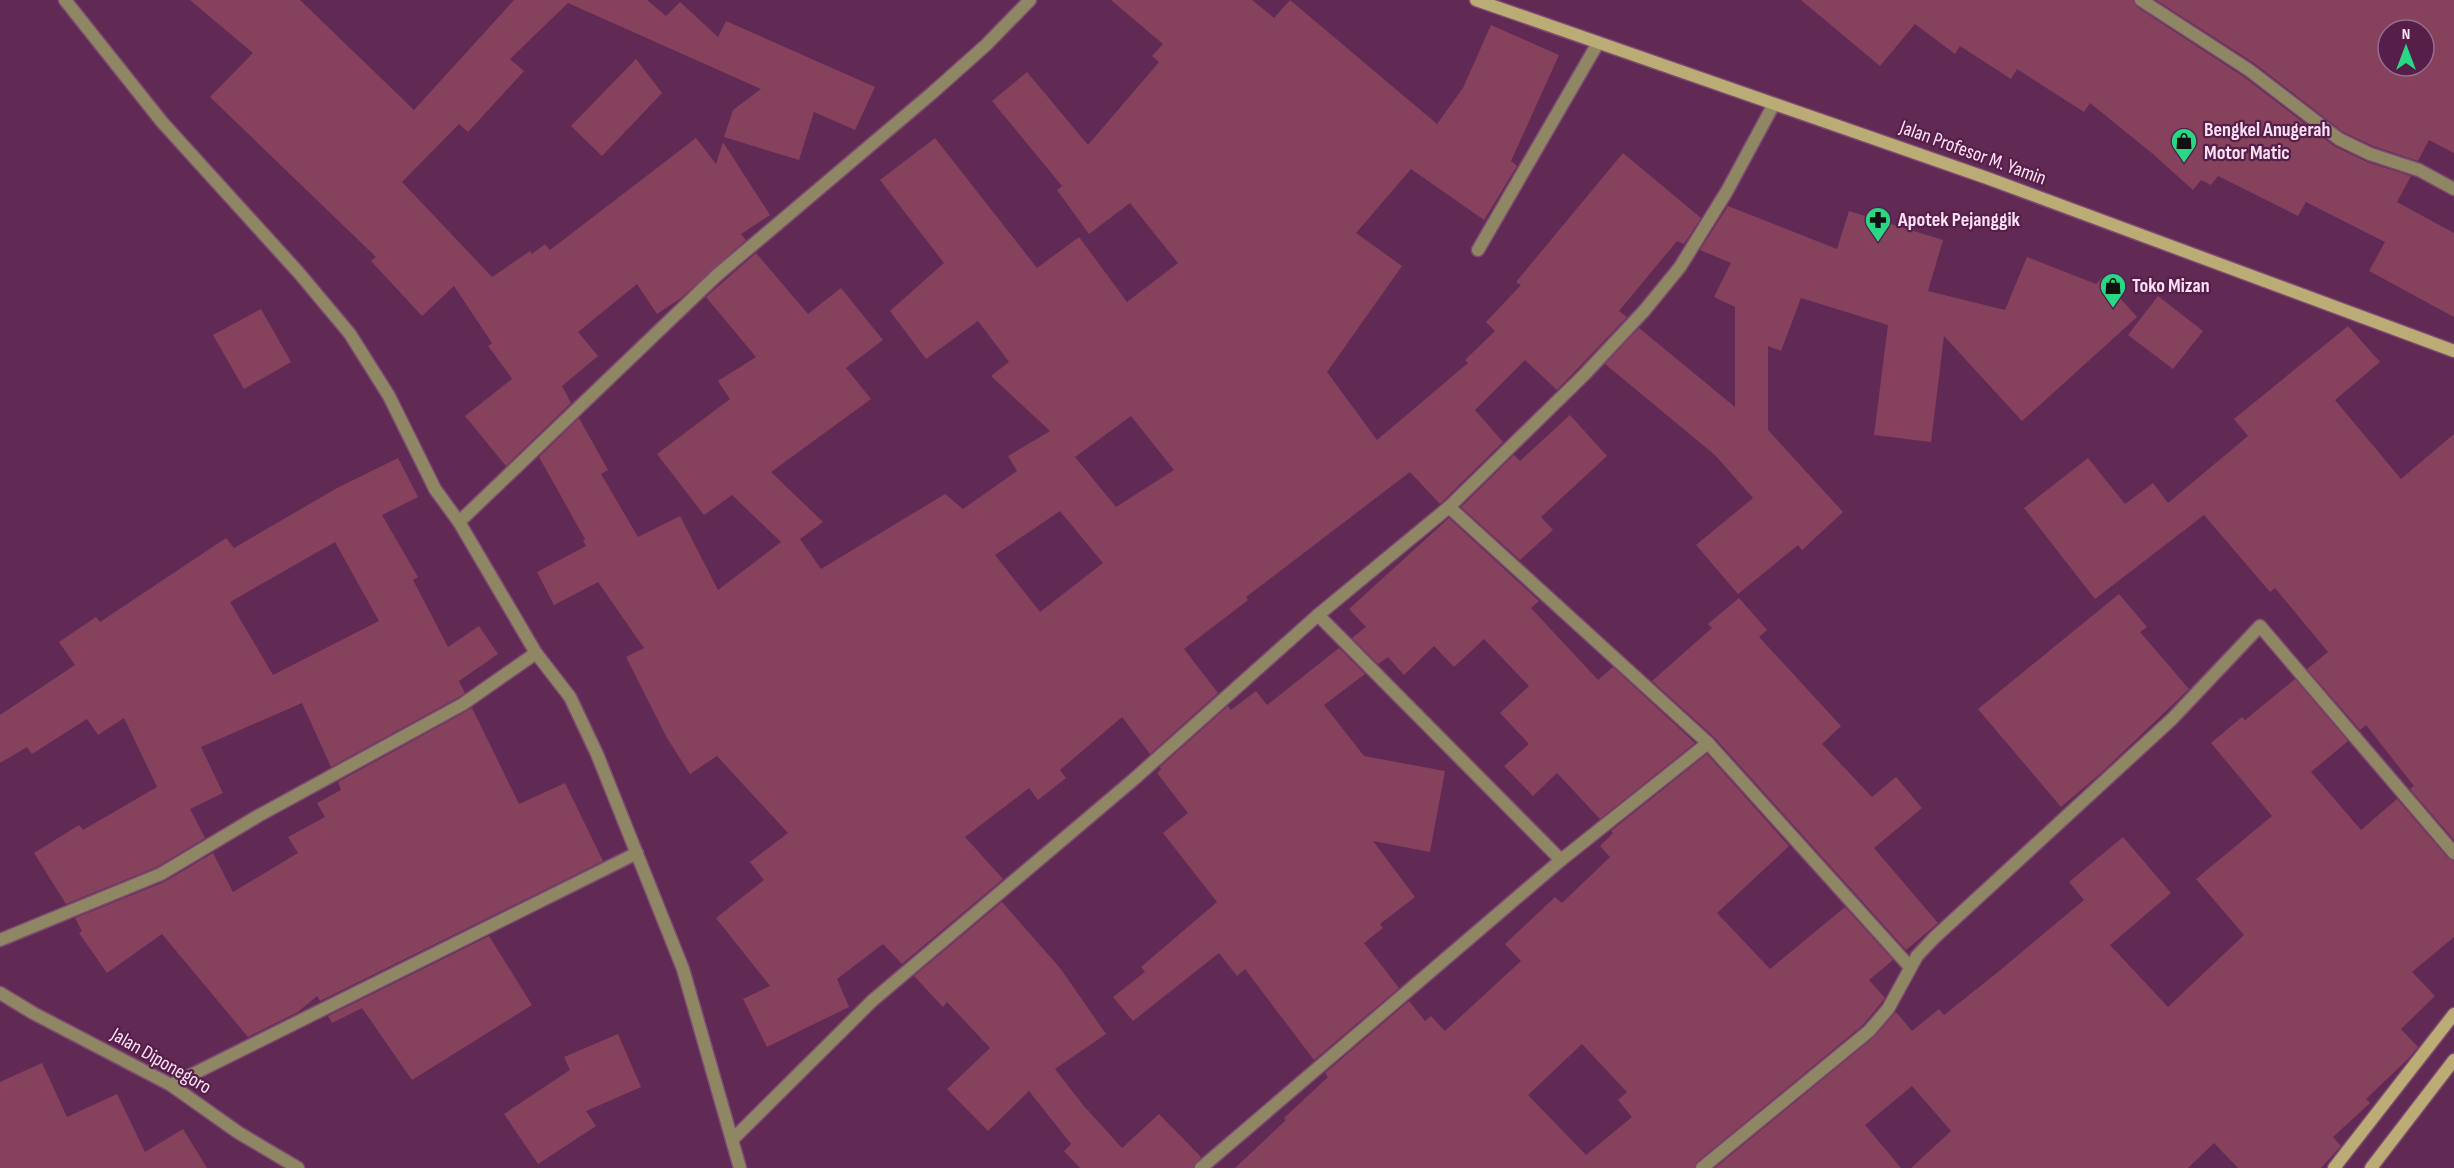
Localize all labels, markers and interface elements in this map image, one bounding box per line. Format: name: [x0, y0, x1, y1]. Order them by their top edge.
north arrow: [2376, 18, 2436, 78]
text: N: [2402, 25, 2410, 44]
street label: Jalan Profesor M. Yamin: [1896, 115, 2049, 191]
place label: Bengkel Anugerah Motor Matic: [2204, 118, 2330, 165]
shop icon: Bengkel Anugerah Motor Matic: [2169, 126, 2199, 164]
pharmacy icon: Apotek Pejanggik: [1863, 205, 1893, 243]
place label: Apotek Pejanggik: [1897, 208, 2020, 232]
shop icon: Toko Mizan: [2098, 271, 2128, 309]
place label: Toko Mizan: [2132, 274, 2210, 298]
street label: Jalan Diponegoro: [106, 1022, 215, 1099]

